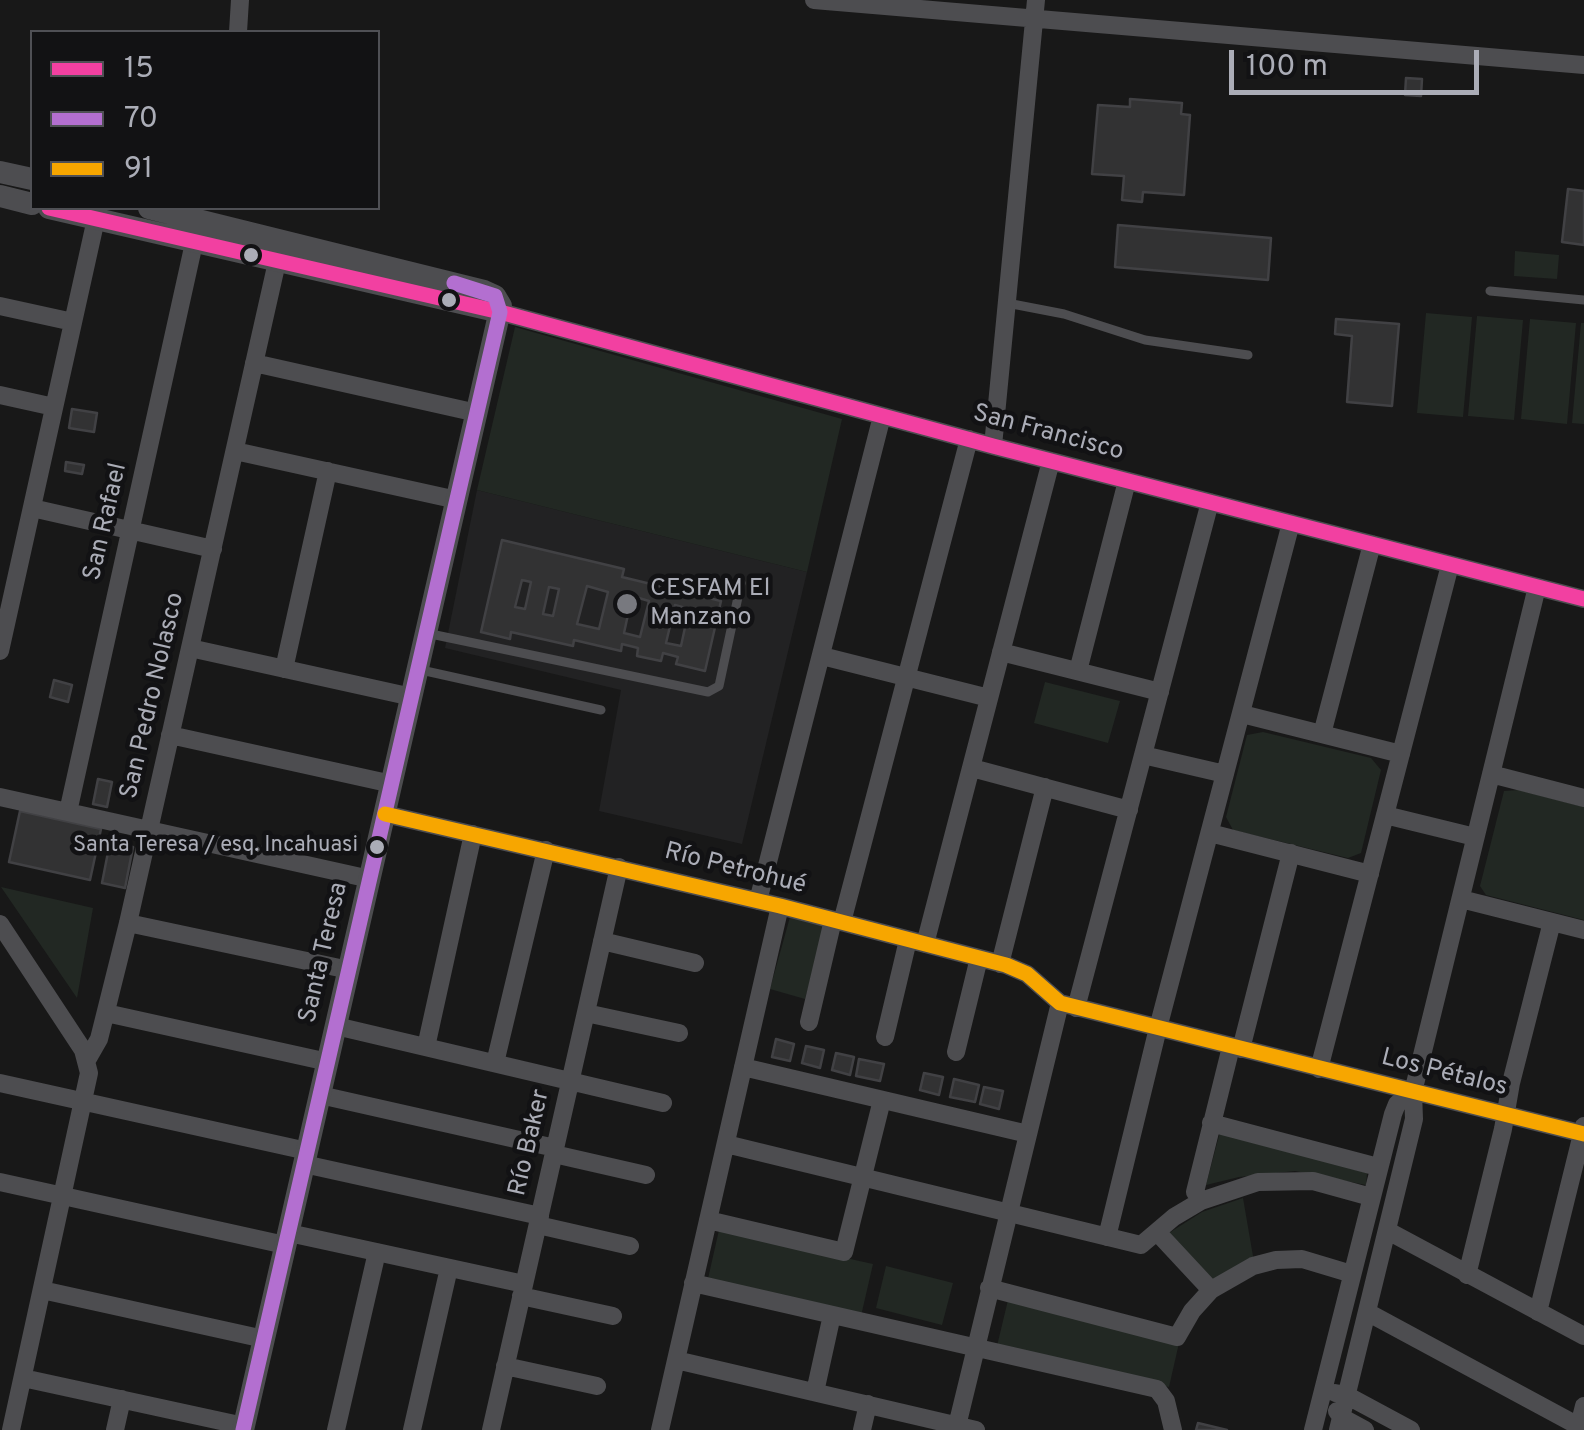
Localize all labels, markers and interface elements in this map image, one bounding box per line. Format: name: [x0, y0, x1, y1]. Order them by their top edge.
legend: [30, 30, 380, 210]
scale bar: [1234, 30, 1484, 92]
text: 100 m: [1246, 49, 1328, 86]
text: 15: [124, 51, 154, 88]
text: 70: [124, 101, 158, 138]
text: 91: [124, 151, 153, 188]
unlabelled marker: [241, 245, 261, 265]
unlabelled marker: [439, 290, 459, 310]
street label: San Francisco: [969, 399, 1127, 469]
street label: San Rafael: [79, 460, 135, 584]
place label: CESFAM El Manzano: [650, 575, 770, 634]
street label: San Pedro Nolasco: [116, 590, 192, 802]
marker: CESFAM El Manzano: [614, 591, 640, 617]
place label: Santa Teresa / esq. Incahuasi: [73, 834, 358, 860]
marker: Santa Teresa / esq. Incahuasi: [367, 837, 387, 857]
street label: Río Petrohué: [661, 838, 809, 902]
street label: Santa Teresa: [294, 880, 356, 1026]
street label: Los Pétalos: [1378, 1044, 1510, 1104]
street label: Río Baker: [504, 1087, 558, 1199]

